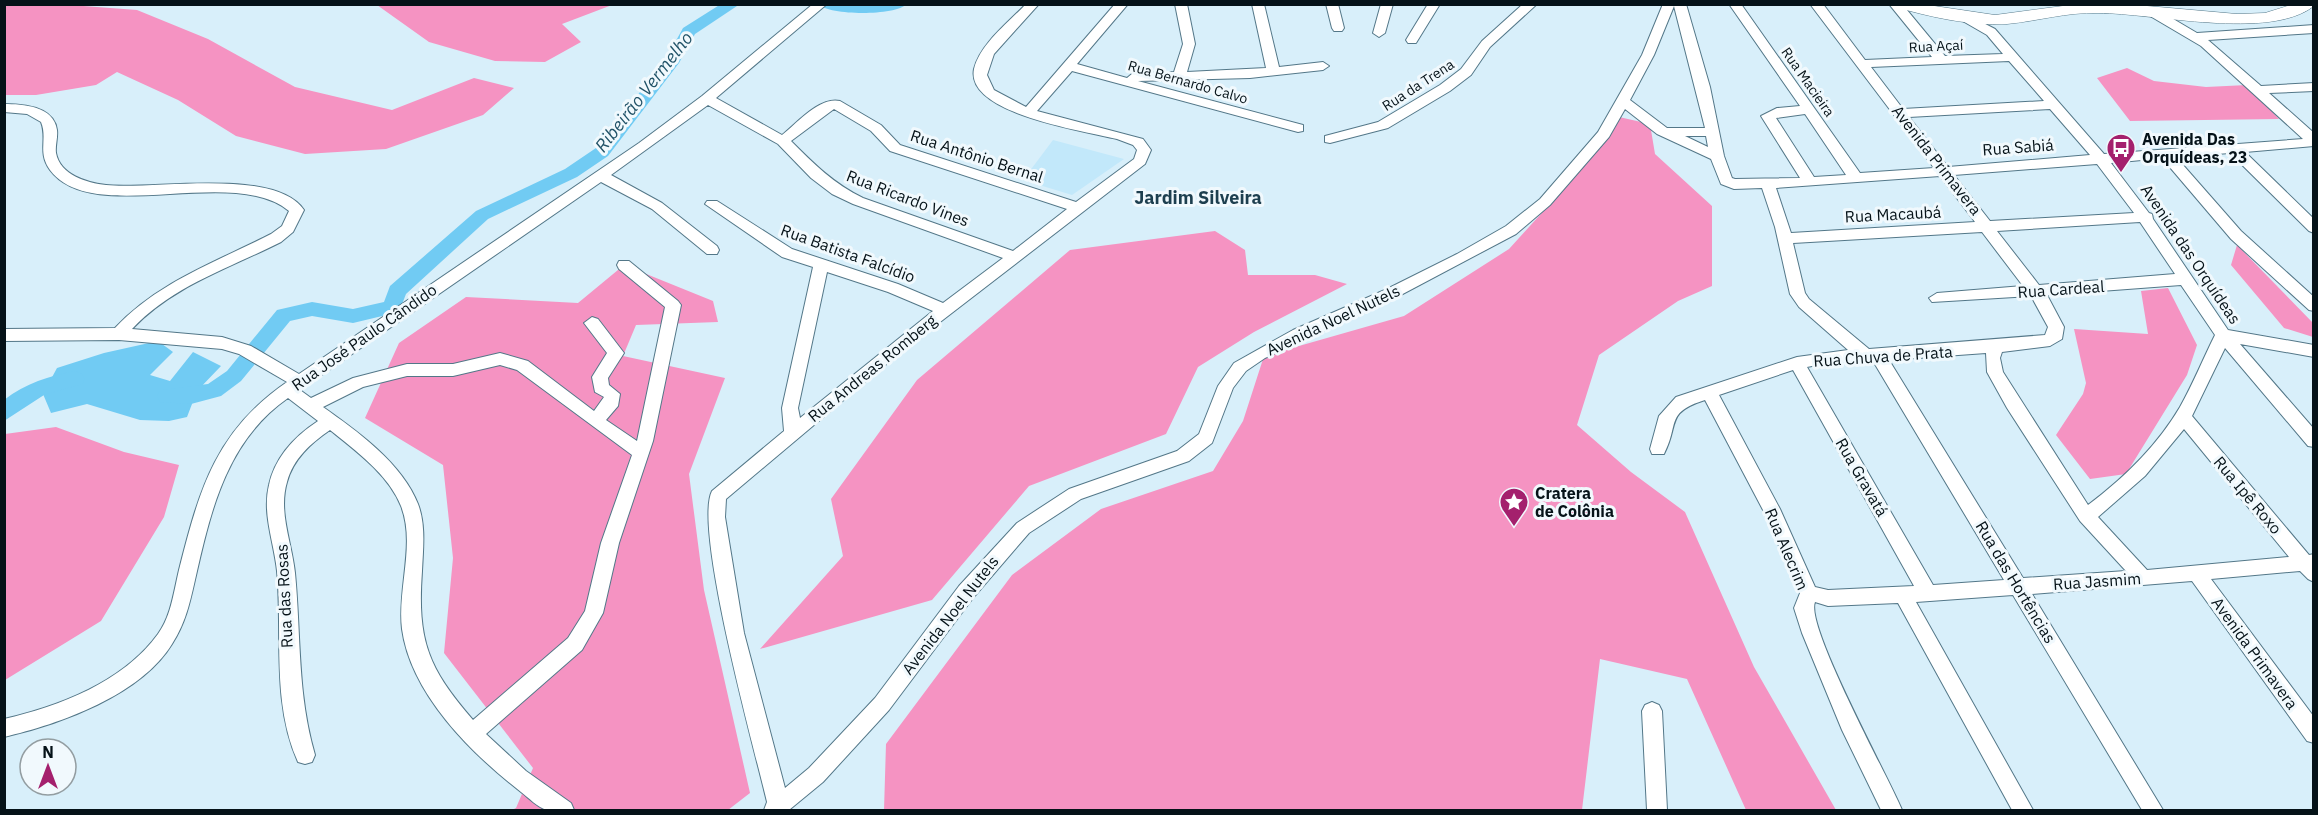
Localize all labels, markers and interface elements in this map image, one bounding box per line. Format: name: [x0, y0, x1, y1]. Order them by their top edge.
water label: Ribeirão Vermelho: [589, 27, 698, 156]
street label: Rua Açaí: [1908, 36, 1964, 56]
street label: Rua Macieira: [1777, 44, 1839, 121]
street label: Rua da Trena: [1379, 55, 1458, 115]
street label: Rua Bernardo Calvo: [1126, 56, 1250, 108]
street label: Avenida Primavera: [1888, 101, 1986, 219]
street label: Rua Antônio Bernal: [908, 125, 1046, 187]
place label: Avenida Das Orquídeas, 23: [2142, 129, 2247, 167]
bus stop icon: Avenida Das Orquídeas, 23: [2105, 132, 2137, 174]
street label: Rua Sabiá: [1982, 135, 2055, 159]
street label: Rua Ricardo Vines: [844, 165, 972, 231]
street label: Avenida das Orquídeas: [2137, 180, 2245, 328]
district label: Jardim Silveira: [1134, 186, 1262, 209]
street label: Rua Macaubá: [1844, 201, 1942, 227]
street label: Rua Batista Falcídio: [778, 219, 918, 287]
street label: Rua Cardeal: [2017, 276, 2105, 302]
street label: Rua José Paulo Cândido: [288, 279, 440, 395]
street label: Avenida Noel Nutels: [1263, 280, 1403, 360]
street label: Rua Andreas Romberg: [804, 310, 941, 426]
street label: Rua Chuva de Prata: [1813, 341, 1954, 371]
street label: Rua Gravatá: [1831, 434, 1893, 520]
street label: Rua Ipê Roxo: [2210, 452, 2286, 538]
place label: Cratera de Colônia: [1535, 483, 1614, 521]
place icon: Cratera de Colônia: [1498, 486, 1530, 528]
street label: Rua Alecrim: [1761, 505, 1813, 593]
street label: Rua das Hortências: [1972, 517, 2060, 647]
street label: Rua das Rosas: [271, 543, 297, 649]
street label: Avenida Noel Nutels: [897, 552, 1003, 678]
street label: Rua Jasmim: [2052, 568, 2142, 594]
street label: Avenida Primavera: [2208, 593, 2303, 713]
north arrow: [18, 737, 78, 797]
text: N: [42, 742, 54, 762]

